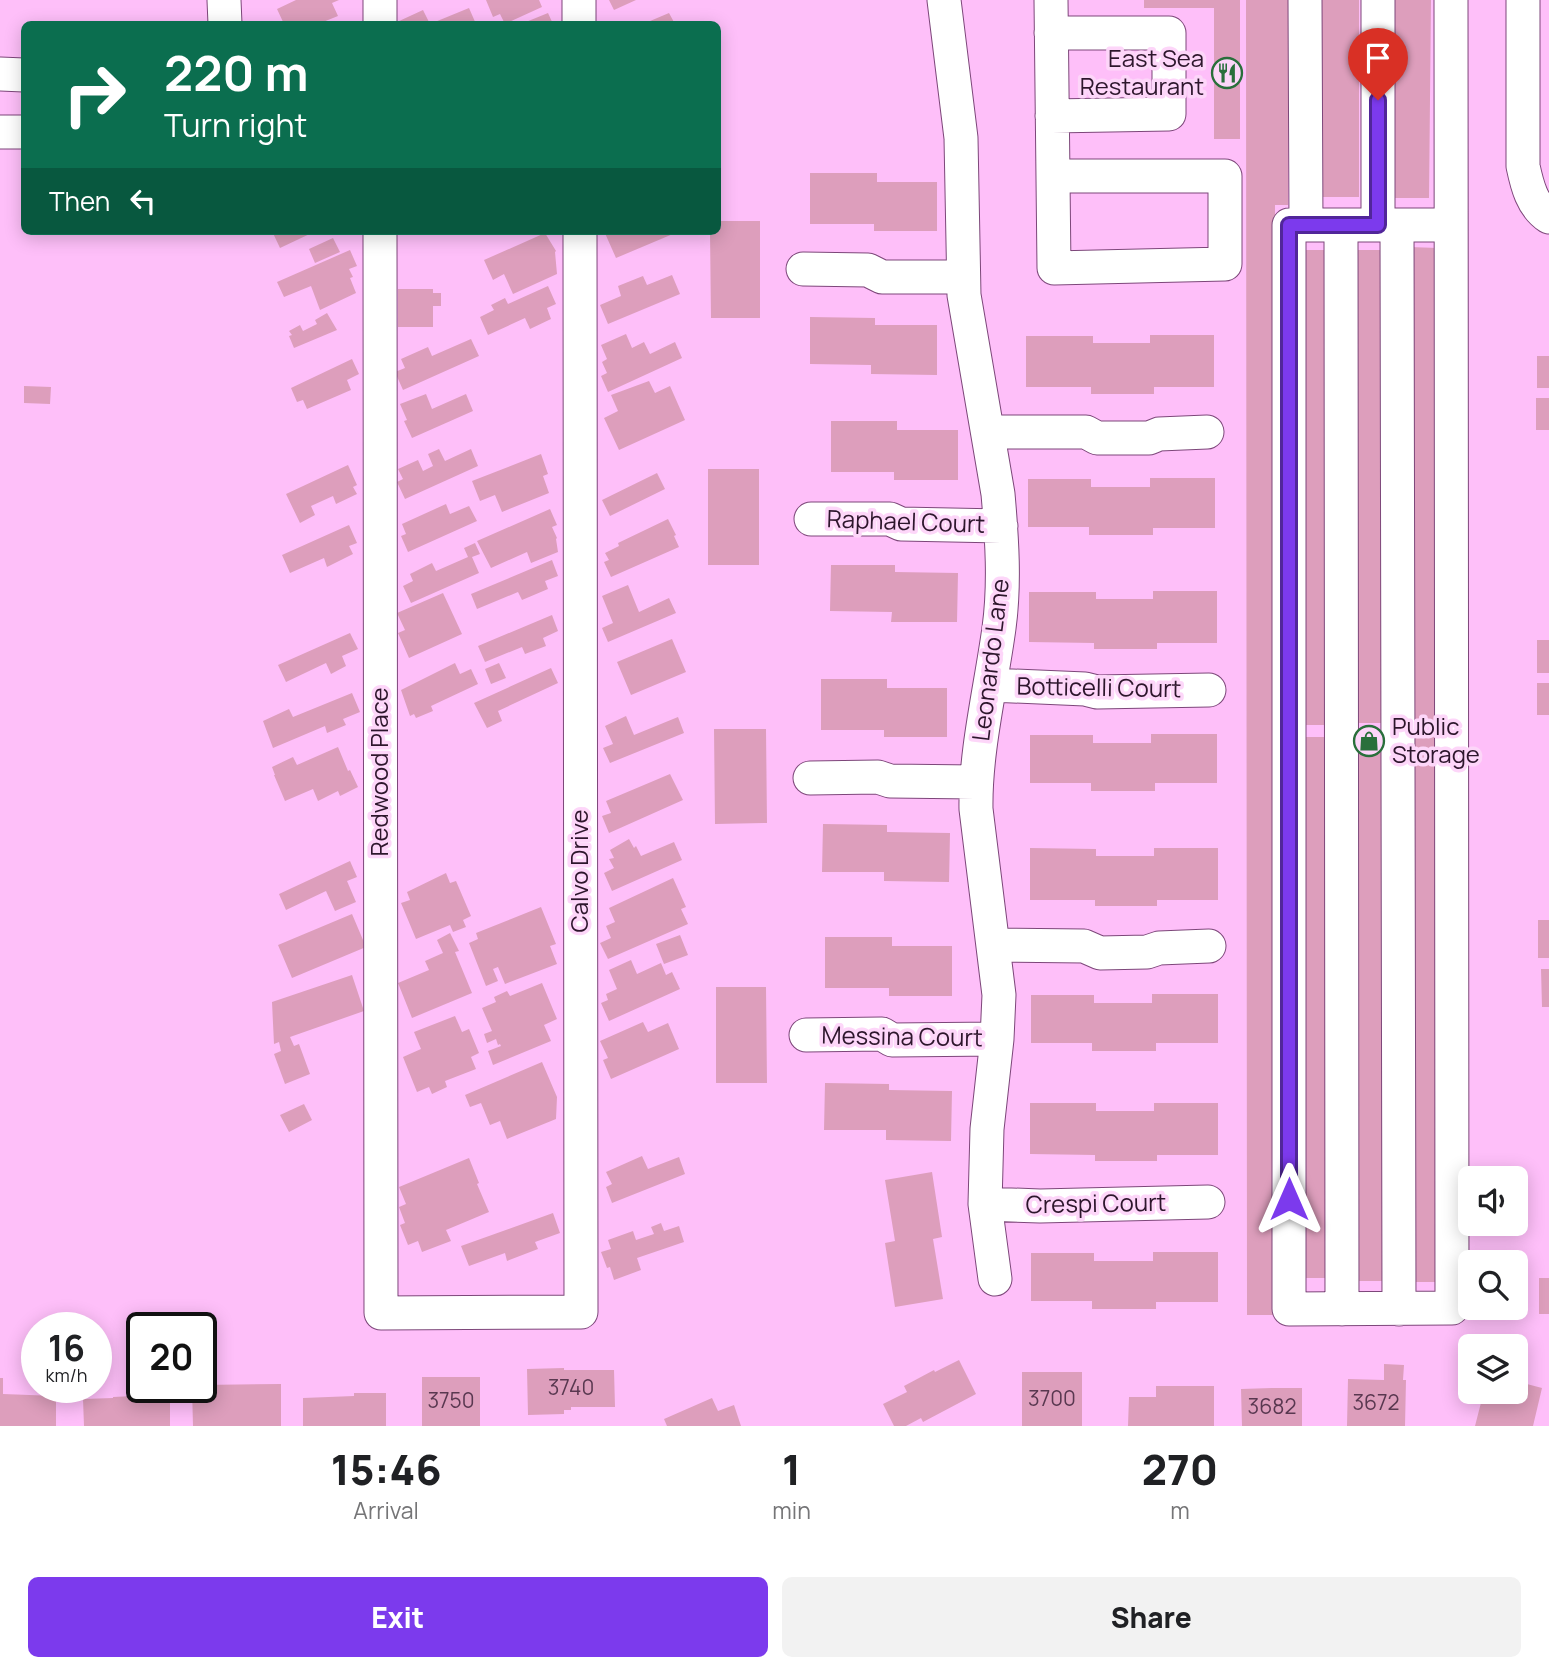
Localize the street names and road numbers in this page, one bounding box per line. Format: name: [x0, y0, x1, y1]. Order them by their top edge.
street label: Raphael Court: [826, 501, 986, 540]
street label: Leonardo Lane: [963, 577, 1016, 743]
street label: Botticelli Court: [1016, 669, 1182, 704]
street label: Redwood Place: [362, 687, 395, 857]
street label: Calvo Drive: [562, 810, 595, 932]
street label: Messina Court: [821, 1018, 983, 1053]
street label: Crespi Court: [1025, 1185, 1167, 1220]

